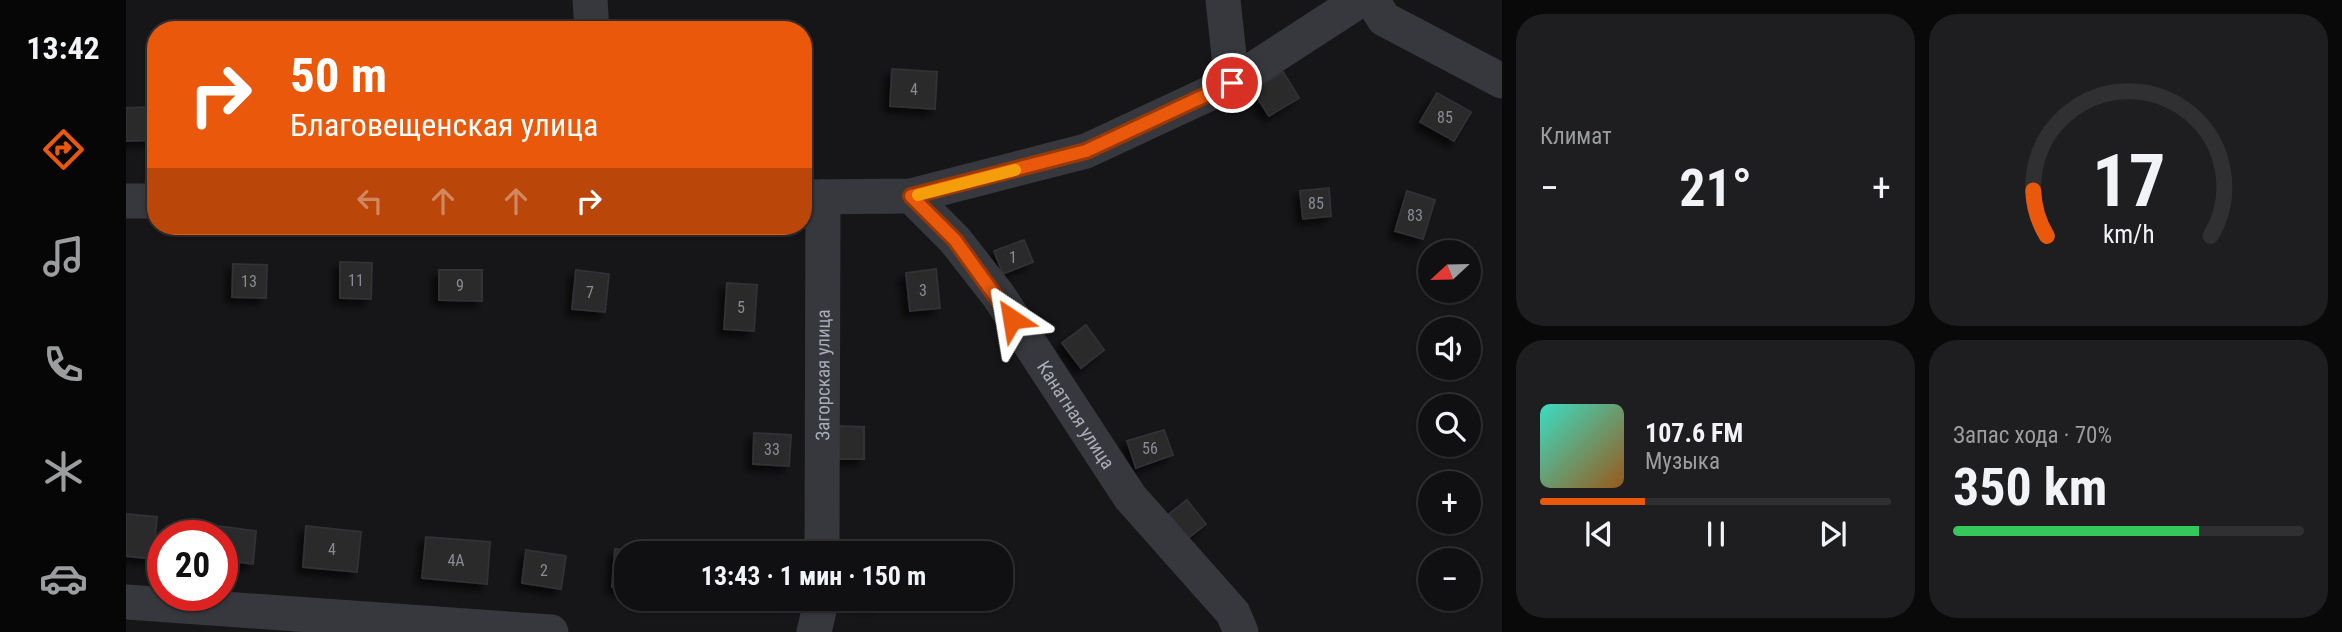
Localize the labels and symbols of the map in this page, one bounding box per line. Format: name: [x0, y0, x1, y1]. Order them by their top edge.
pin: [1202, 53, 1262, 113]
house number: 4: [910, 80, 918, 99]
house number: 85: [1437, 108, 1453, 127]
house number: 85: [1308, 194, 1324, 213]
house number: 83: [1407, 206, 1423, 225]
north arrow: [1418, 240, 1480, 303]
house number: 1: [1009, 248, 1017, 267]
house number: 11: [348, 271, 364, 290]
house number: 13: [241, 272, 257, 291]
house number: 9: [456, 276, 464, 295]
house number: 3: [919, 281, 927, 300]
position arrow: [975, 282, 1049, 356]
house number: 7: [586, 283, 594, 302]
house number: 5: [737, 298, 745, 317]
street label: Загорская улица: [811, 309, 835, 441]
street label: Канатная улица: [1032, 356, 1120, 473]
house number: 56: [1142, 439, 1158, 458]
house number: 33: [764, 440, 780, 459]
speed limit sign: 20: [147, 520, 238, 611]
house number: 4: [328, 540, 336, 559]
house number: 4А: [447, 551, 465, 570]
house number: 2: [540, 561, 548, 580]

